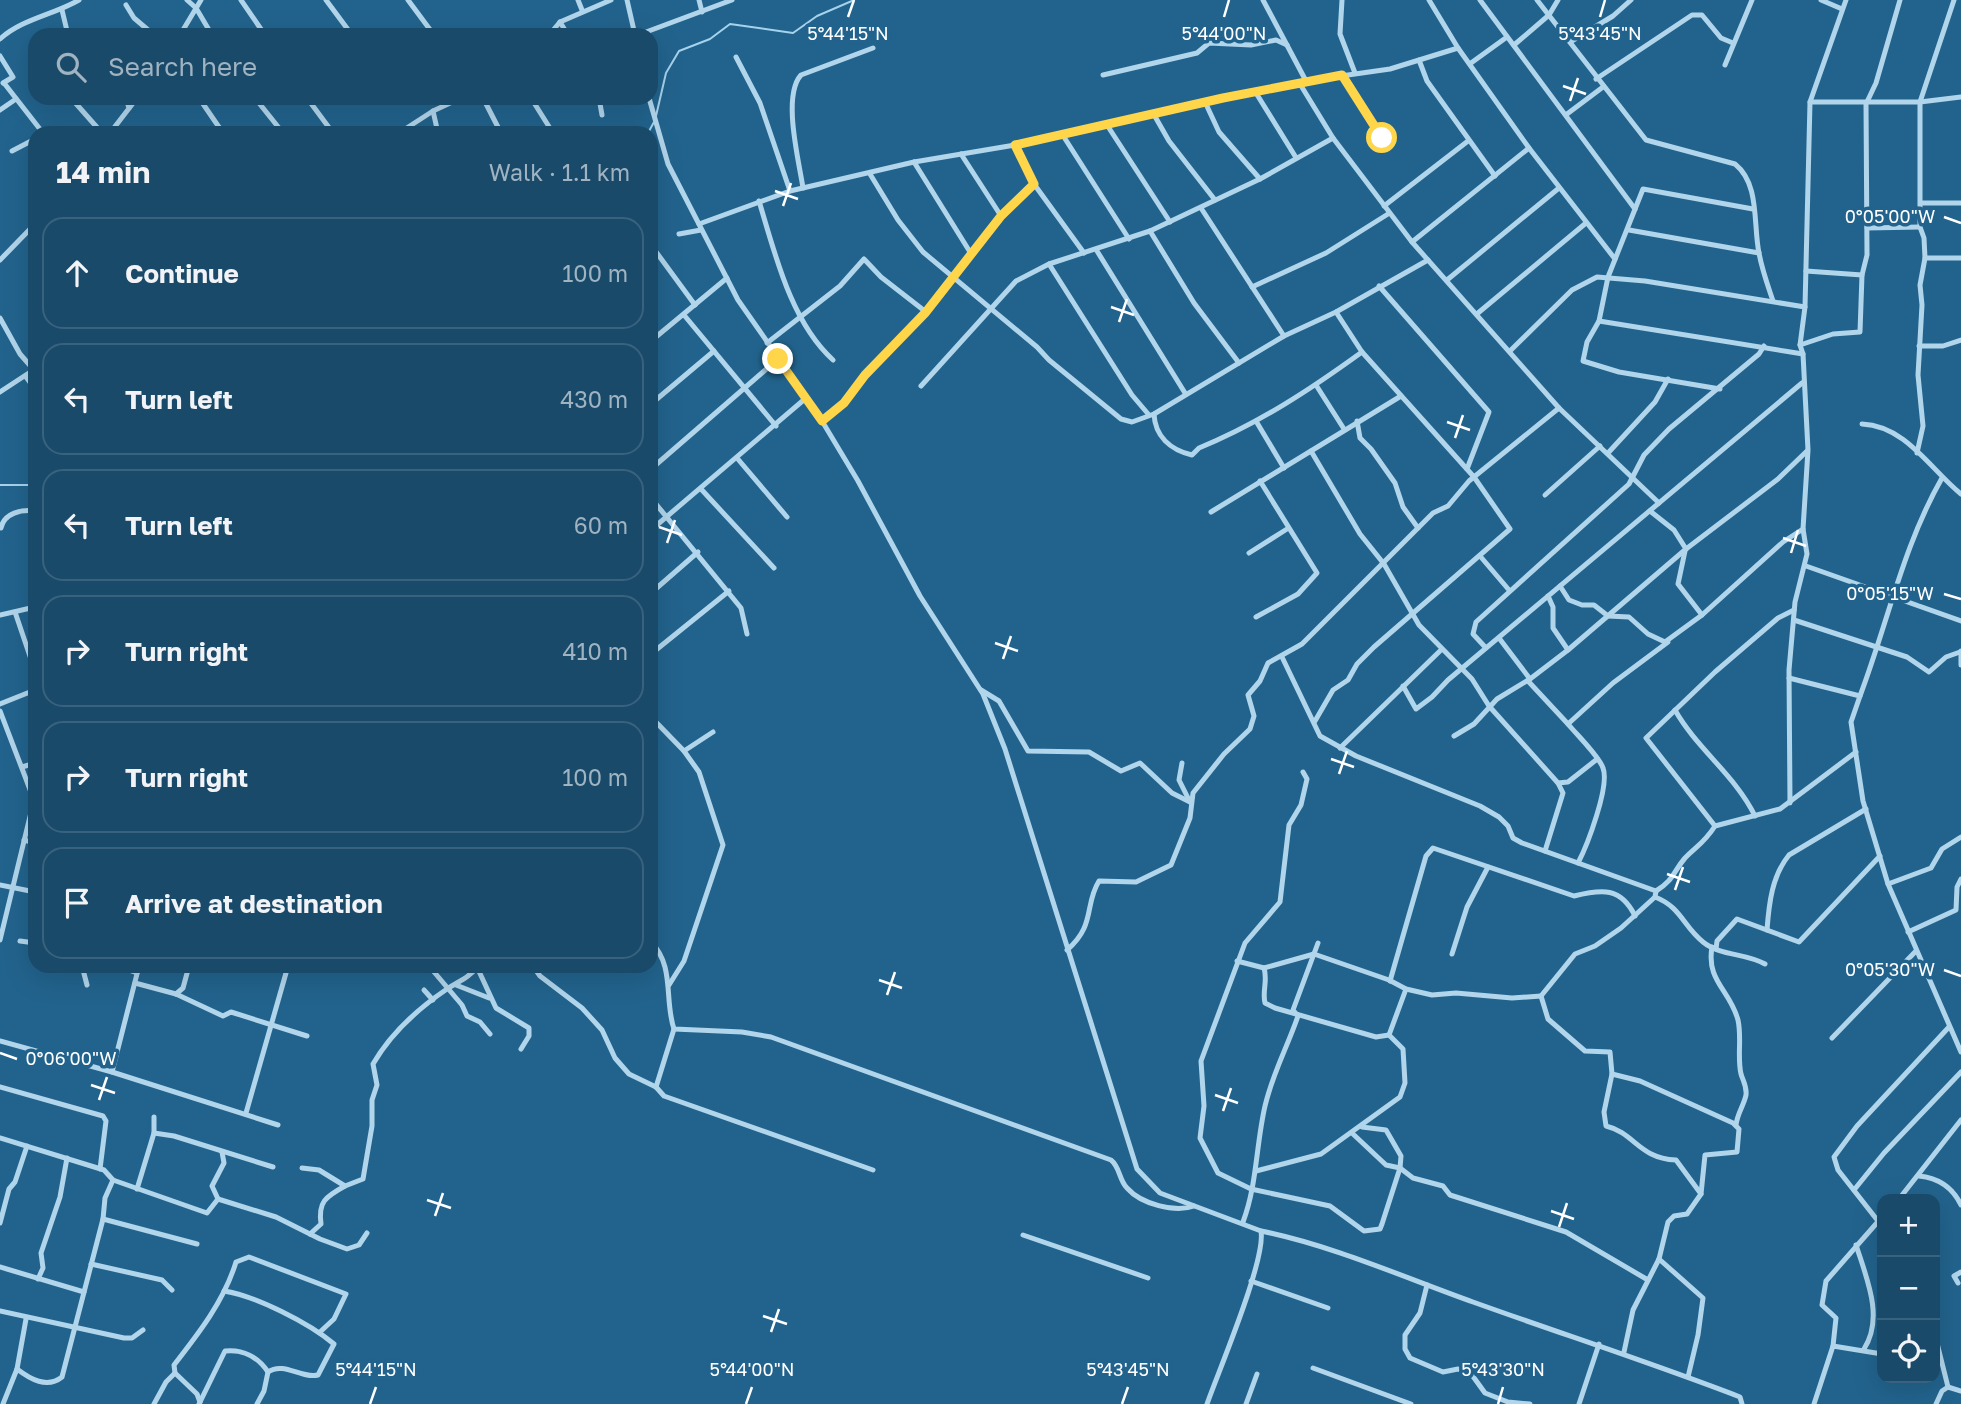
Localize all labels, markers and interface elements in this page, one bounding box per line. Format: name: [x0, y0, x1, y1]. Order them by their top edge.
text: 5°44'15"N: [807, 22, 889, 44]
text: 5°44'00"N: [1182, 22, 1266, 44]
text: 5°43'45"N: [1558, 22, 1642, 44]
search box: [28, 28, 658, 105]
icon: search: [52, 48, 90, 86]
text: Search here: [108, 51, 257, 82]
route start: [1366, 122, 1397, 153]
text: 14 min: [56, 154, 150, 190]
text: Walk · 1.1 km: [489, 158, 630, 186]
text: 0°05'00"W: [1845, 205, 1935, 227]
icon: ahead: [58, 254, 96, 292]
text: Continue: [125, 258, 239, 289]
text: 100 m: [562, 259, 628, 287]
route end: [762, 343, 793, 374]
icon: left: [58, 380, 96, 418]
text: Turn left: [125, 384, 233, 415]
text: 430 m: [560, 385, 628, 413]
icon: left: [58, 506, 96, 544]
text: Turn left: [125, 510, 233, 541]
text: 60 m: [574, 511, 628, 539]
text: 0°05'15"W: [1846, 582, 1934, 604]
icon: right: [58, 632, 96, 670]
text: Turn right: [125, 636, 248, 667]
text: 410 m: [562, 637, 628, 665]
icon: right: [58, 758, 96, 796]
text: Turn right: [125, 762, 248, 793]
text: 100 m: [562, 763, 628, 791]
icon: arrive: [58, 884, 96, 922]
text: Arrive at destination: [125, 888, 383, 919]
text: 0°05'30"W: [1845, 958, 1935, 980]
text: 0°06'00"W: [25, 1047, 117, 1069]
map controls: [1877, 1194, 1940, 1383]
button: +: [1877, 1194, 1940, 1257]
button: −: [1877, 1257, 1940, 1320]
button: locate: [1877, 1320, 1940, 1383]
text: 5°44'15"N: [335, 1358, 417, 1380]
text: 5°44'00"N: [710, 1358, 794, 1380]
text: 5°43'45"N: [1086, 1358, 1170, 1380]
text: 5°43'30"N: [1461, 1358, 1545, 1380]

